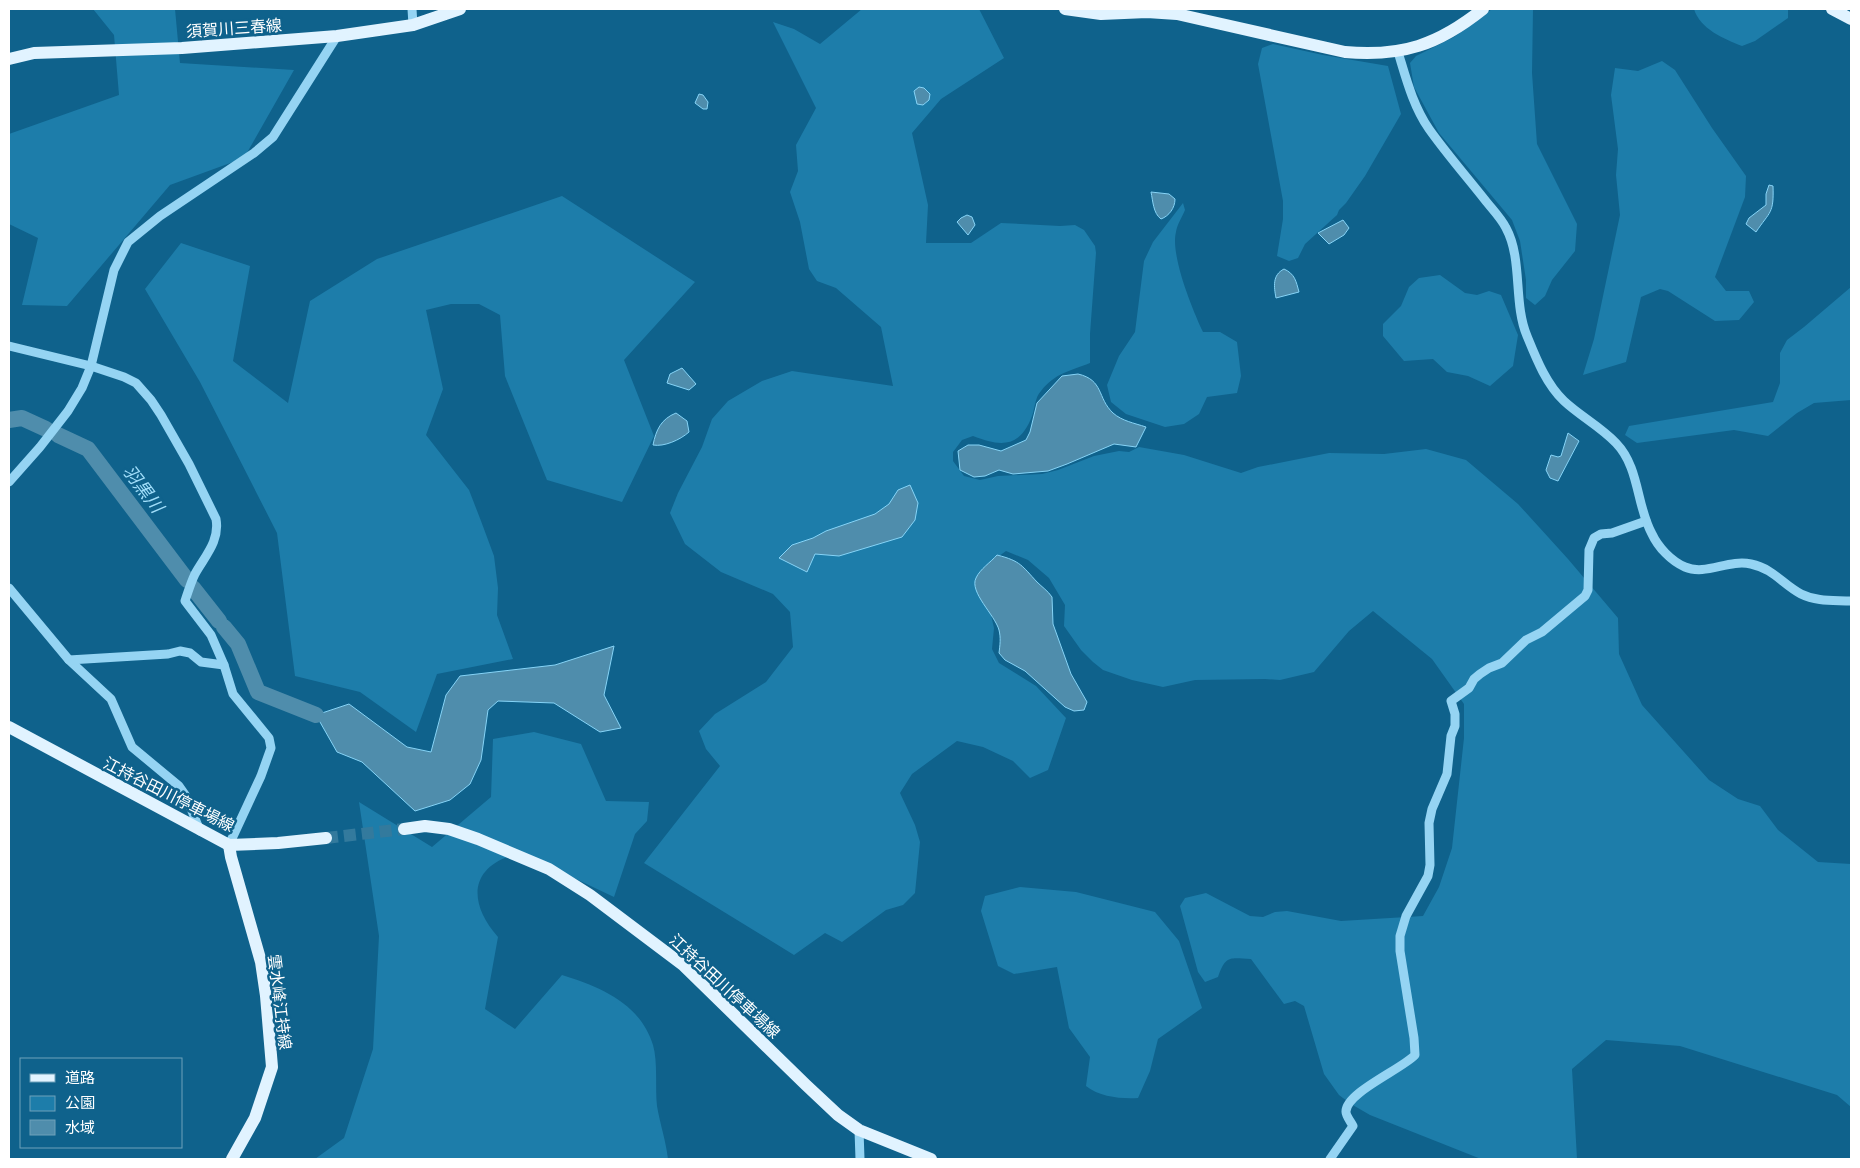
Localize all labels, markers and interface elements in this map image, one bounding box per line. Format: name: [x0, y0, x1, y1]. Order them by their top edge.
street label: 須賀川三春線: [185, 14, 283, 42]
water label: 羽黒川: [118, 460, 171, 519]
street label: 江持谷田川停車場線: [100, 752, 238, 836]
street label: 江持谷田川停車場線: [665, 929, 785, 1043]
street label: 雲水峰江持線: [263, 953, 297, 1051]
legend: [20, 1058, 182, 1148]
text: 道路: [65, 1067, 95, 1088]
text: 公園: [65, 1092, 95, 1113]
text: 水域: [65, 1117, 95, 1138]

